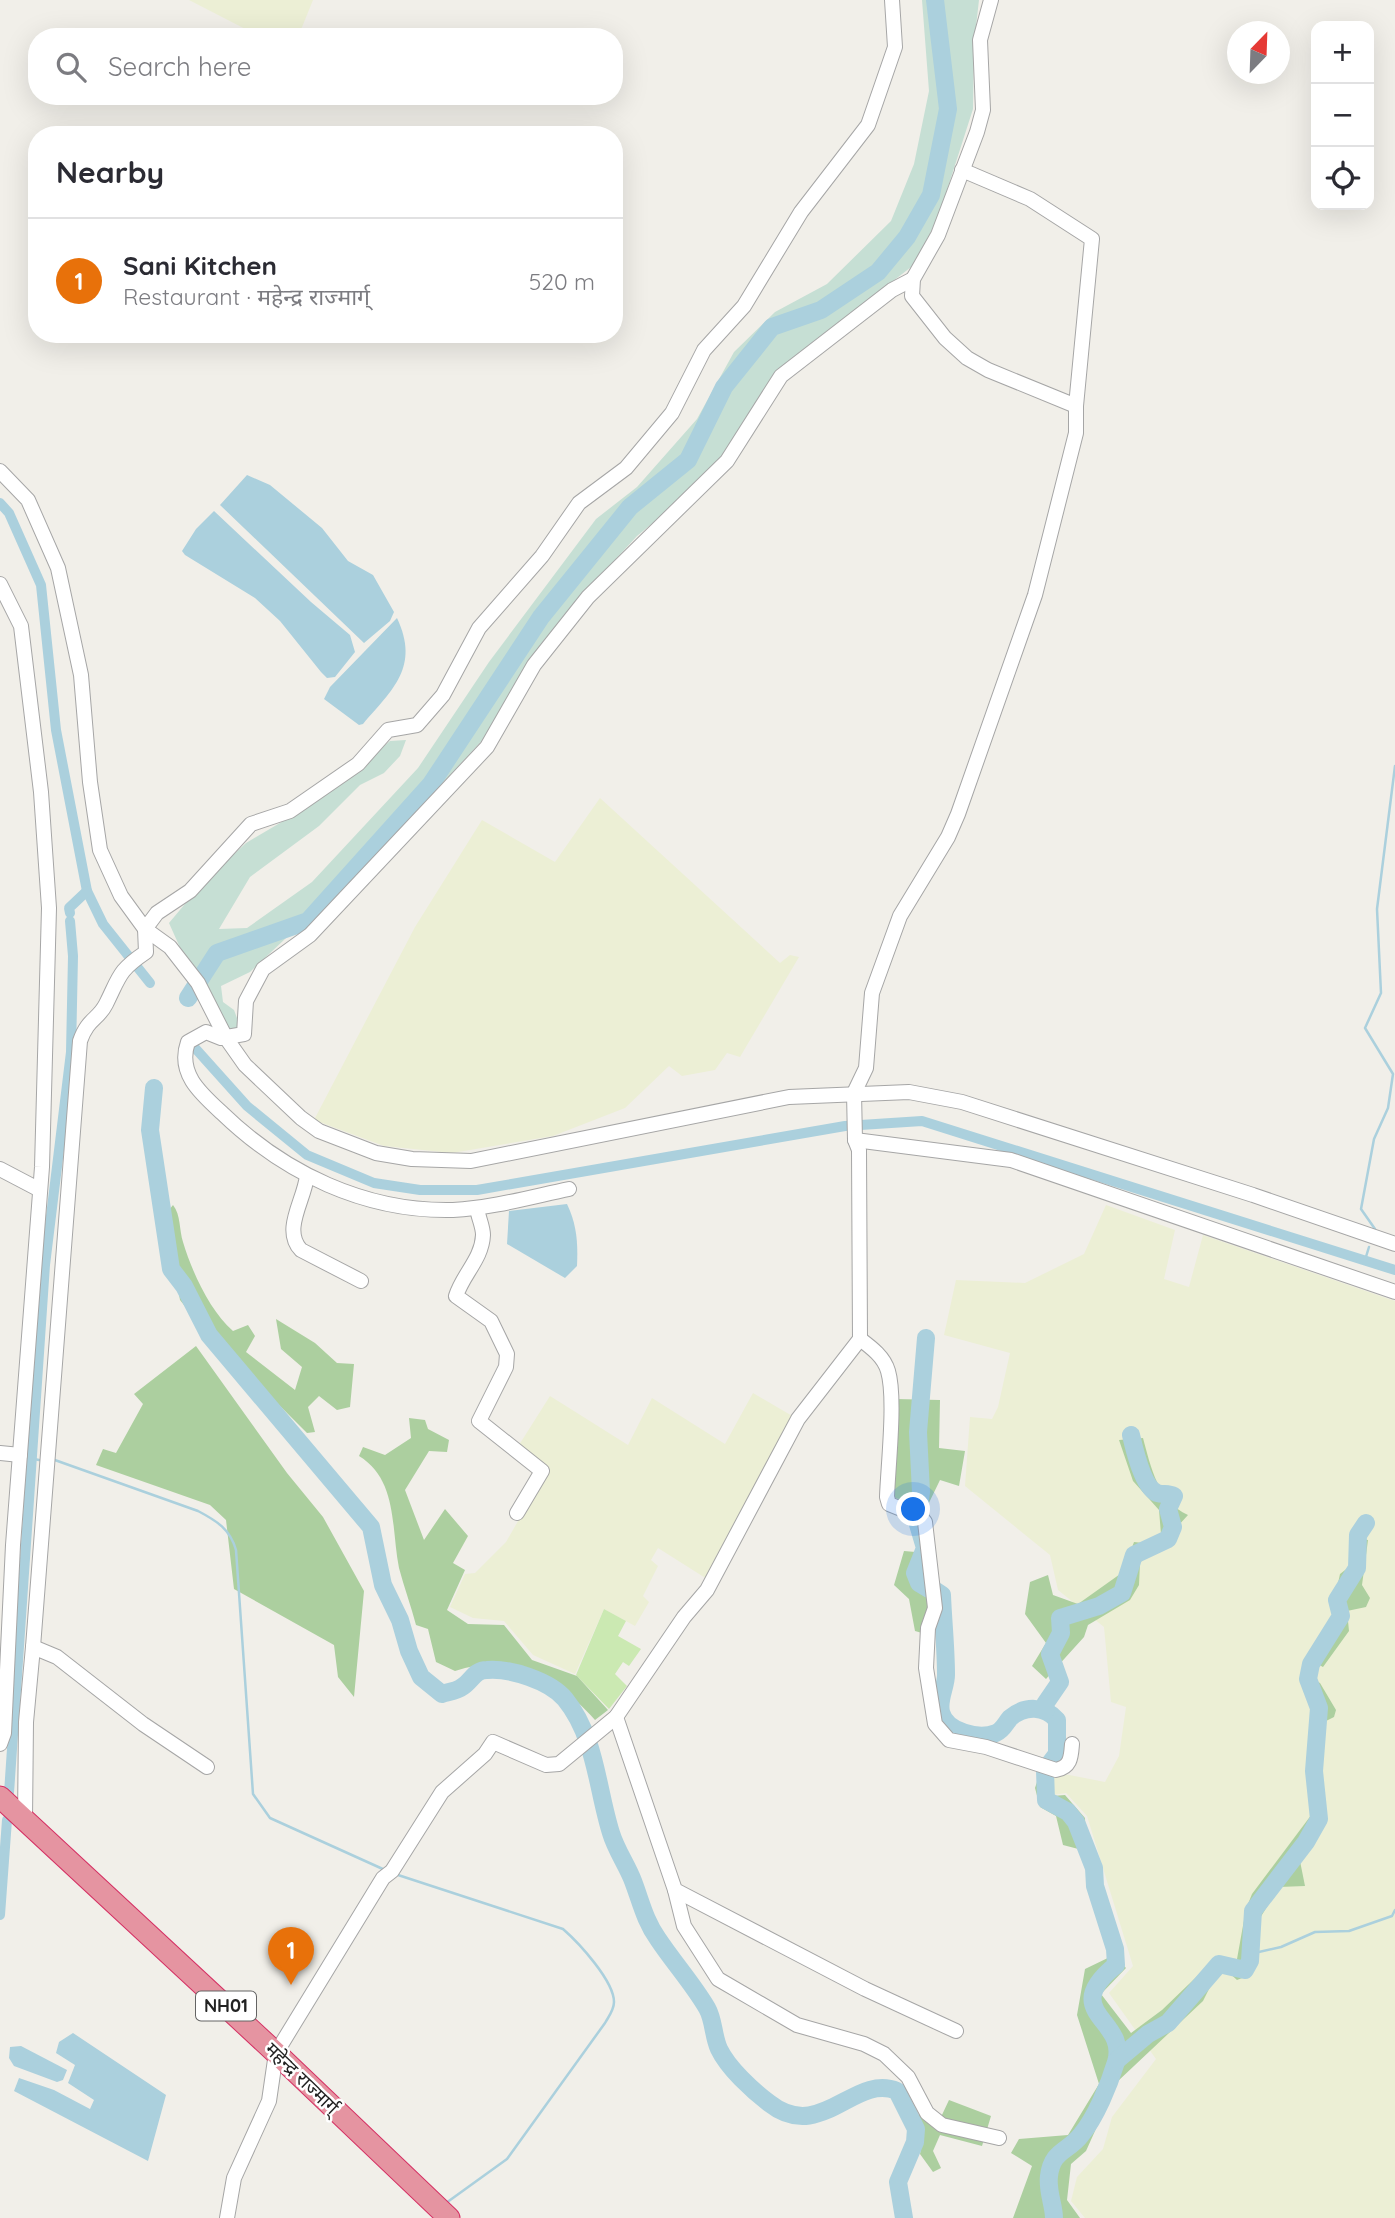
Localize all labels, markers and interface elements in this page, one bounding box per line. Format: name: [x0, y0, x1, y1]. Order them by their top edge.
north arrow: [1227, 21, 1290, 84]
map controls: [1311, 21, 1374, 210]
button: +: [1311, 21, 1374, 84]
search box: [28, 28, 623, 105]
icon: search: [52, 48, 90, 86]
text: Search here: [108, 50, 252, 83]
button: −: [1311, 84, 1374, 147]
button: locate: [1311, 147, 1374, 210]
text: Nearby: [56, 153, 164, 191]
text: Sani Kitchen: [123, 249, 277, 282]
text: 1: [75, 267, 83, 296]
text: 520 m: [529, 267, 595, 296]
text: Restaurant · महेन्द्र राज्मार्ग्: [123, 282, 370, 311]
your location: [896, 1492, 930, 1526]
pin: 1: [268, 1927, 314, 1985]
road number: NH01: [196, 1992, 256, 2020]
street label: महेन्द्र राज्मार्ग्: [260, 2037, 346, 2121]

